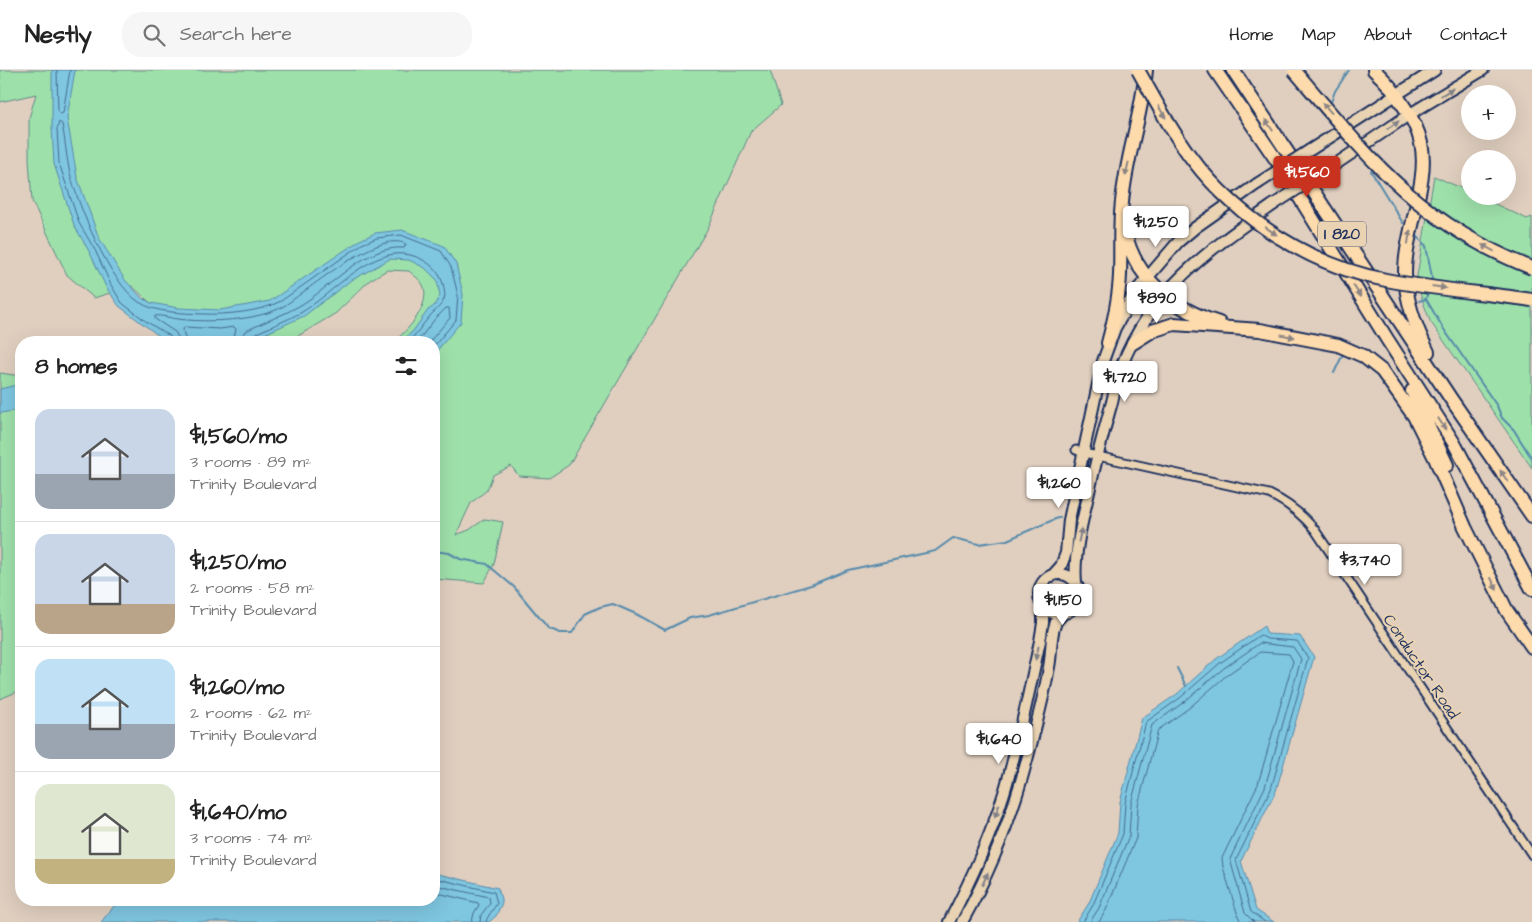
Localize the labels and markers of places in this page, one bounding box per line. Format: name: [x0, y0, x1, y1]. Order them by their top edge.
pin: $1,560: [1266, 156, 1348, 198]
pin: $1,250: [1115, 206, 1197, 248]
pin: $890: [1127, 282, 1187, 324]
pin: $1,720: [1084, 360, 1166, 403]
pin: $1,260: [1018, 466, 1100, 509]
pin: $3,740: [1324, 544, 1406, 586]
pin: $1,150: [1022, 584, 1104, 626]
pin: $1,640: [958, 722, 1040, 765]

